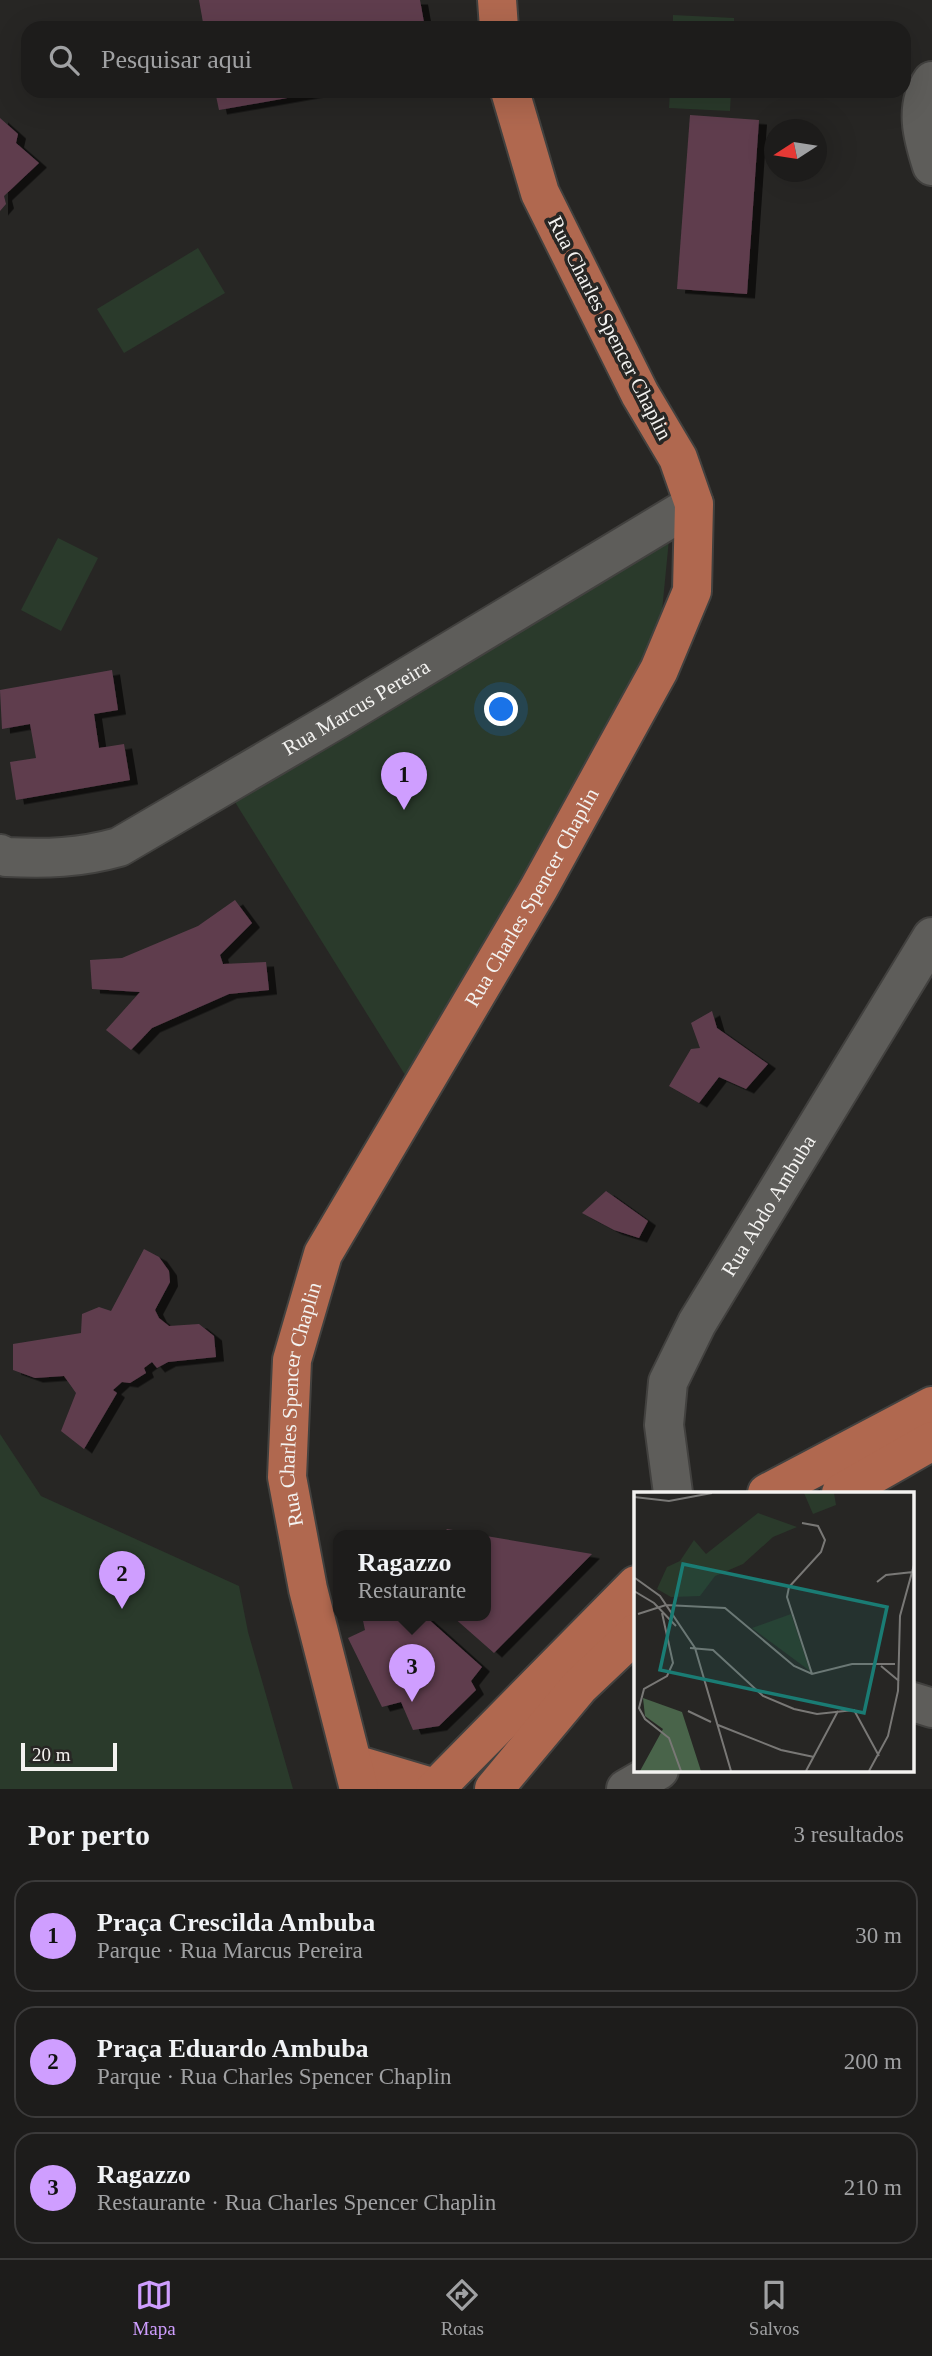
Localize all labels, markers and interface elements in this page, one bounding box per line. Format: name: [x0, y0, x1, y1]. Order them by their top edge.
search box: [21, 21, 911, 98]
icon: search: [45, 41, 83, 79]
text: Pesquisar aqui: [101, 45, 252, 74]
north arrow: [764, 119, 827, 182]
street label: Rua Charles Spencer Chaplin: [543, 212, 677, 444]
street label: Rua Marcus Pereira: [278, 654, 435, 760]
your location: [484, 692, 518, 726]
pin: 1: [381, 752, 427, 810]
street label: Rua Charles Spencer Chaplin: [460, 784, 604, 1011]
street label: Rua Abdo Ambuba: [716, 1130, 821, 1281]
street label: Rua Charles Spencer Chaplin: [275, 1279, 326, 1529]
inset map: [634, 1492, 914, 1772]
popup: [333, 1530, 491, 1621]
text: Ragazzo: [358, 1548, 452, 1577]
pin: 2: [99, 1551, 145, 1609]
text: Restaurante: [358, 1578, 466, 1603]
pin: 3: [389, 1644, 435, 1702]
scale bar: [21, 1740, 117, 1772]
text: 20 m: [32, 1744, 71, 1765]
text: Por perto: [28, 1818, 150, 1851]
text: 3 resultados: [793, 1822, 904, 1847]
text: Praça Crescilda Ambuba: [97, 1908, 375, 1937]
text: 1: [47, 1923, 59, 1948]
text: 30 m: [855, 1923, 902, 1948]
text: Parque · Rua Marcus Pereira: [97, 1938, 363, 1963]
text: Praça Eduardo Ambuba: [97, 2034, 369, 2063]
text: 2: [47, 2049, 59, 2074]
text: 200 m: [844, 2049, 902, 2074]
text: Parque · Rua Charles Spencer Chaplin: [97, 2064, 452, 2089]
text: Ragazzo: [97, 2160, 191, 2189]
text: 3: [47, 2175, 59, 2200]
text: 210 m: [844, 2175, 902, 2200]
text: Restaurante · Rua Charles Spencer Chaplin: [97, 2190, 496, 2215]
tab: Mapa: [132, 2276, 176, 2340]
tab: Rotas: [441, 2276, 484, 2340]
tab: Salvos: [749, 2276, 800, 2340]

